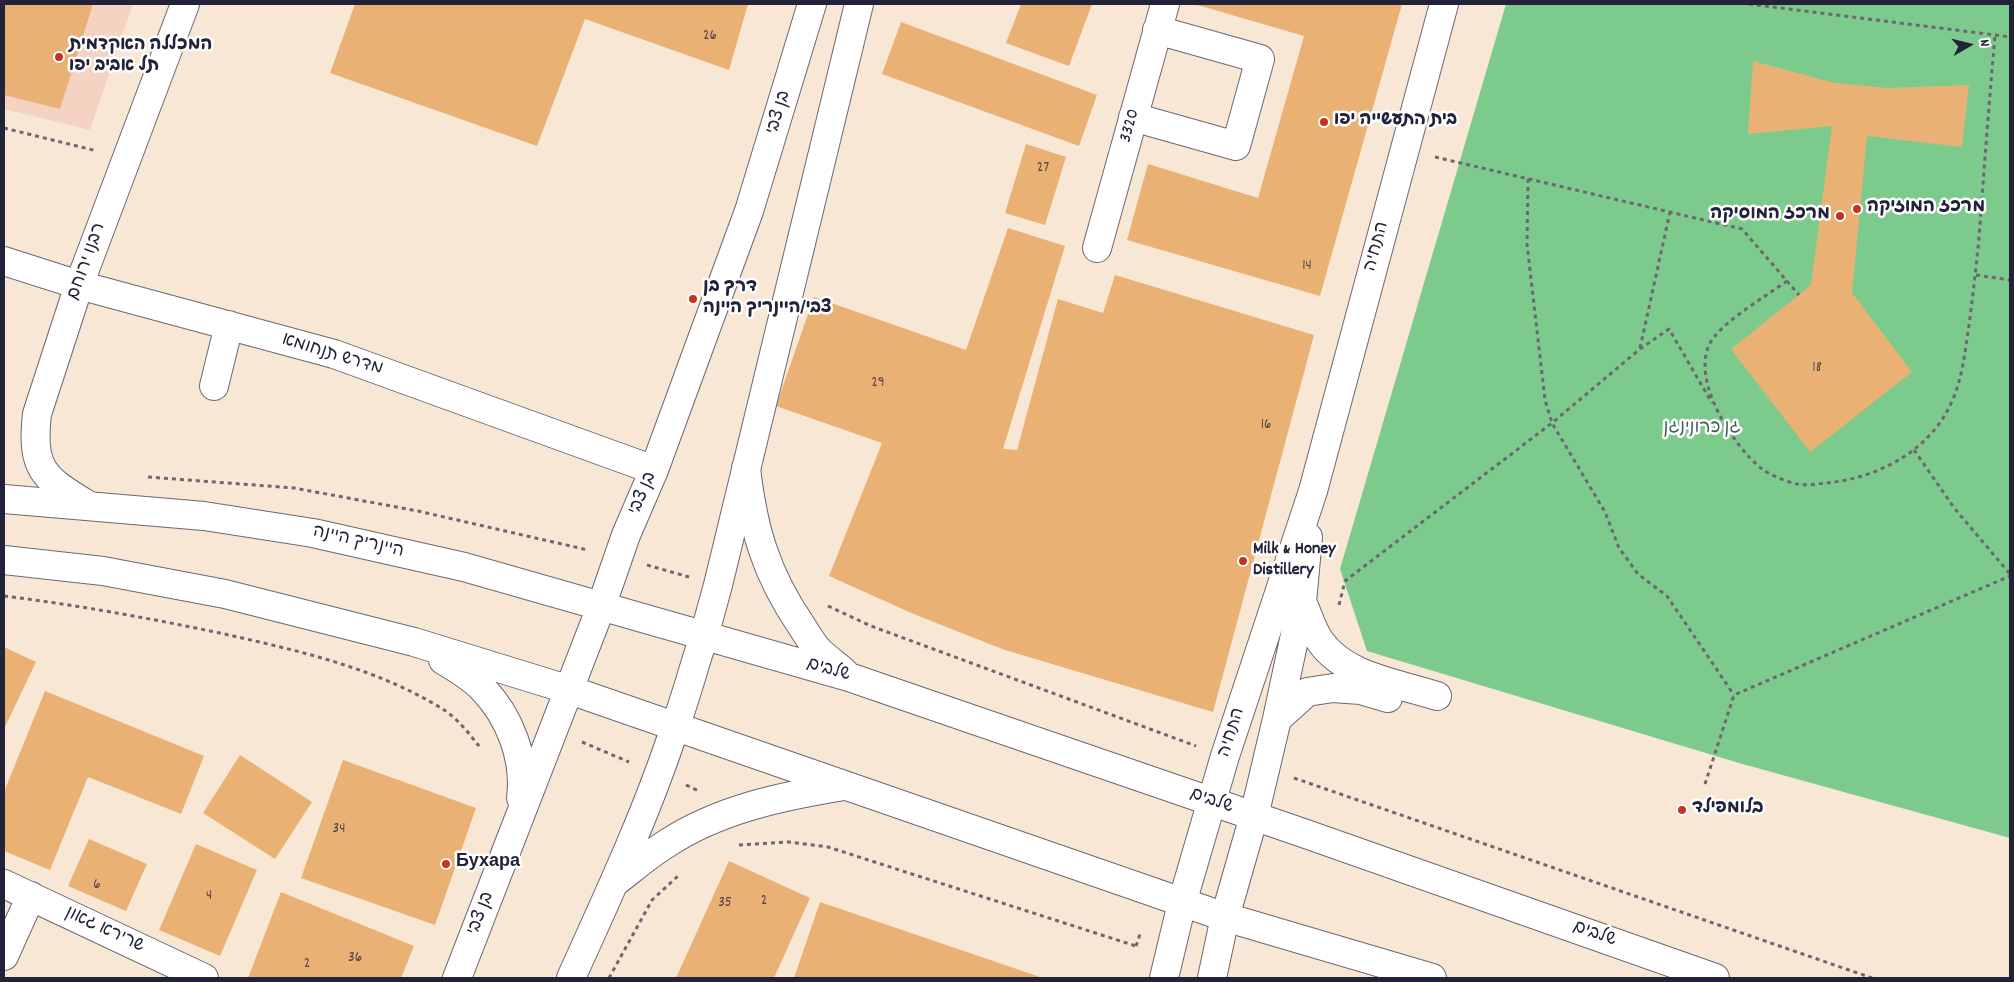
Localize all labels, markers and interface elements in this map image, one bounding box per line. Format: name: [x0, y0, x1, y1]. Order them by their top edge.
north arrow: [1944, 20, 1994, 70]
house number: 26: [703, 28, 717, 46]
place label: המכללה האקדמית תל אביב יפו: [69, 36, 212, 78]
text: N: [1973, 38, 1994, 48]
marker: המכללה האקדמית תל אביב יפו: [53, 51, 65, 63]
street label: בן צבי: [763, 89, 797, 137]
street label: 3320: [1116, 107, 1146, 145]
place label: בית התעשייה יפו: [1334, 111, 1457, 133]
marker: בית התעשייה יפו: [1318, 116, 1330, 128]
house number: 27: [1037, 160, 1049, 178]
place label: מרכז המוזיקה: [1867, 198, 1985, 220]
marker: מרכז המוזיקה: [1851, 203, 1863, 215]
place label: מרכז המוסיקה: [1710, 205, 1830, 227]
marker: מרכז המוסיקה: [1834, 210, 1846, 222]
street label: רבנו ירוחם: [64, 220, 112, 304]
street label: התחיה: [1361, 220, 1395, 274]
house number: 14: [1302, 258, 1312, 276]
place label: דרך בן צבי/היינריך היינה: [703, 278, 832, 320]
marker: דרך בן צבי/היינריך היינה: [687, 293, 699, 305]
street label: מדרש תנחומא: [279, 330, 385, 382]
house number: 18: [1812, 360, 1822, 378]
house number: 29: [871, 375, 885, 393]
house number: 16: [1261, 417, 1271, 435]
park label: גן כרונינגן: [1663, 419, 1741, 441]
street label: בן צבי: [625, 469, 663, 519]
street label: היינריך היינה: [310, 522, 406, 564]
place label: Milk & Honey Distillery: [1253, 540, 1335, 582]
marker: Milk & Honey Distillery: [1237, 555, 1249, 567]
street label: שלבים: [804, 655, 852, 687]
street label: התחיה: [1215, 706, 1251, 760]
street label: שלבים: [1187, 785, 1235, 819]
place label: בלומפילד: [1692, 799, 1764, 821]
marker: בלומפילד: [1676, 804, 1688, 816]
house number: 34: [333, 821, 345, 839]
place label: Бухара: [456, 853, 520, 875]
marker: Бухара: [440, 858, 452, 870]
house number: 6: [93, 877, 101, 895]
house number: 4: [206, 888, 212, 906]
street label: בן צבי: [464, 889, 500, 939]
house number: 2: [761, 893, 767, 911]
house number: 35: [718, 895, 732, 913]
street label: שרירא גאון: [61, 903, 147, 959]
street label: שלבים: [1570, 918, 1618, 952]
house number: 36: [348, 950, 362, 968]
house number: 2: [304, 956, 310, 974]

